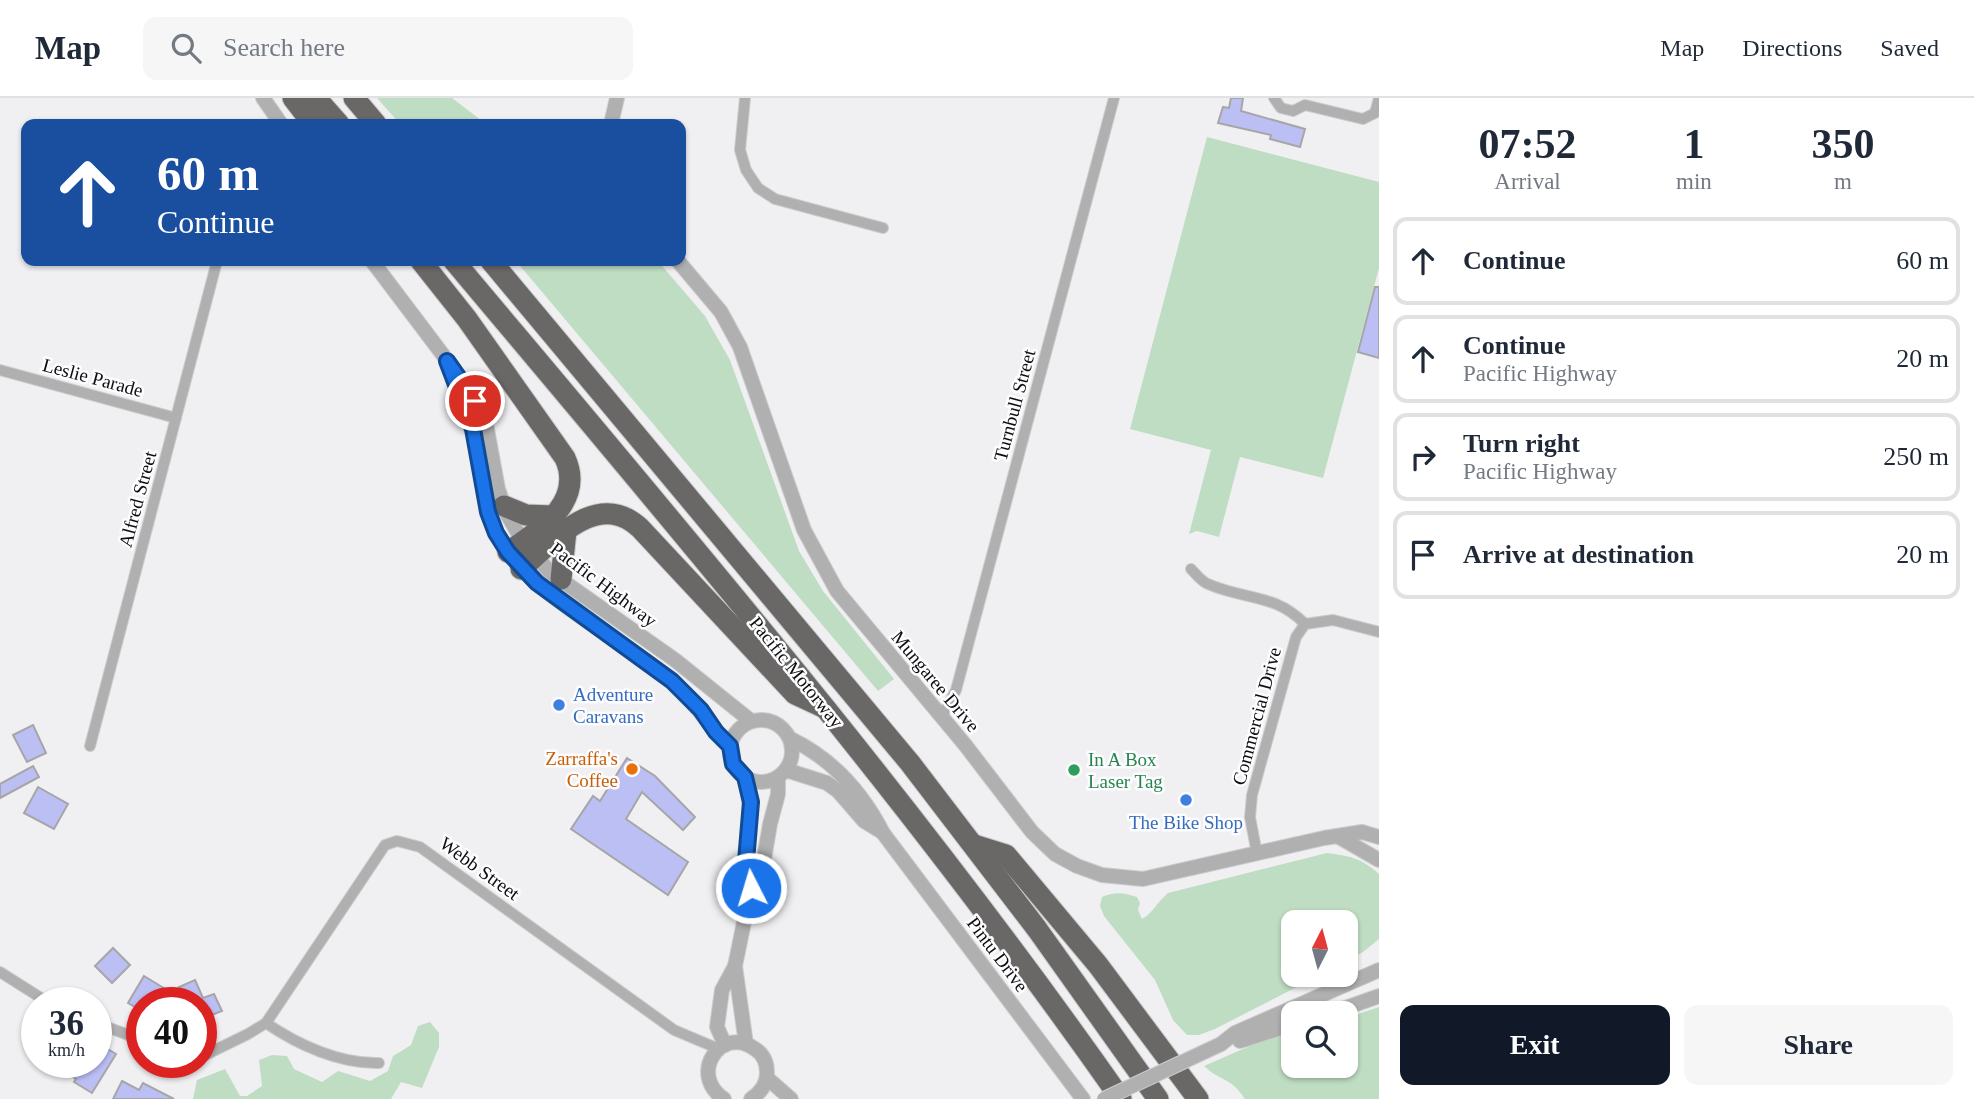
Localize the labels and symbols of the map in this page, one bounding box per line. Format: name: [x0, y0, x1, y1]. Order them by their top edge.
street label: Turnbull Street: [989, 346, 1040, 463]
street label: Leslie Parade: [40, 354, 145, 401]
pin: [445, 371, 505, 431]
street label: Alfred Street: [115, 448, 161, 549]
street label: Pacific Highway: [547, 538, 661, 631]
street label: Pacific Motorway: [745, 613, 848, 732]
street label: Mungaree Drive: [887, 627, 984, 736]
street label: Commercial Drive: [1228, 645, 1285, 787]
place label: Adventure Caravans: [573, 684, 653, 727]
marker: Adventure Caravans: [551, 697, 567, 713]
place label: Zarraffa's Coffee: [545, 748, 618, 791]
place label: In A Box Laser Tag: [1088, 749, 1163, 792]
marker: Zarraffa's Coffee: [624, 761, 640, 777]
marker: In A Box Laser Tag: [1066, 762, 1082, 778]
marker: The Bike Shop: [1178, 792, 1194, 808]
place label: The Bike Shop: [1129, 812, 1243, 833]
street label: Webb Street: [436, 833, 524, 905]
position arrow: [714, 851, 788, 925]
north arrow: [1281, 910, 1358, 987]
street label: Pintu Drive: [963, 913, 1033, 996]
speed limit sign: 40: [126, 987, 217, 1078]

